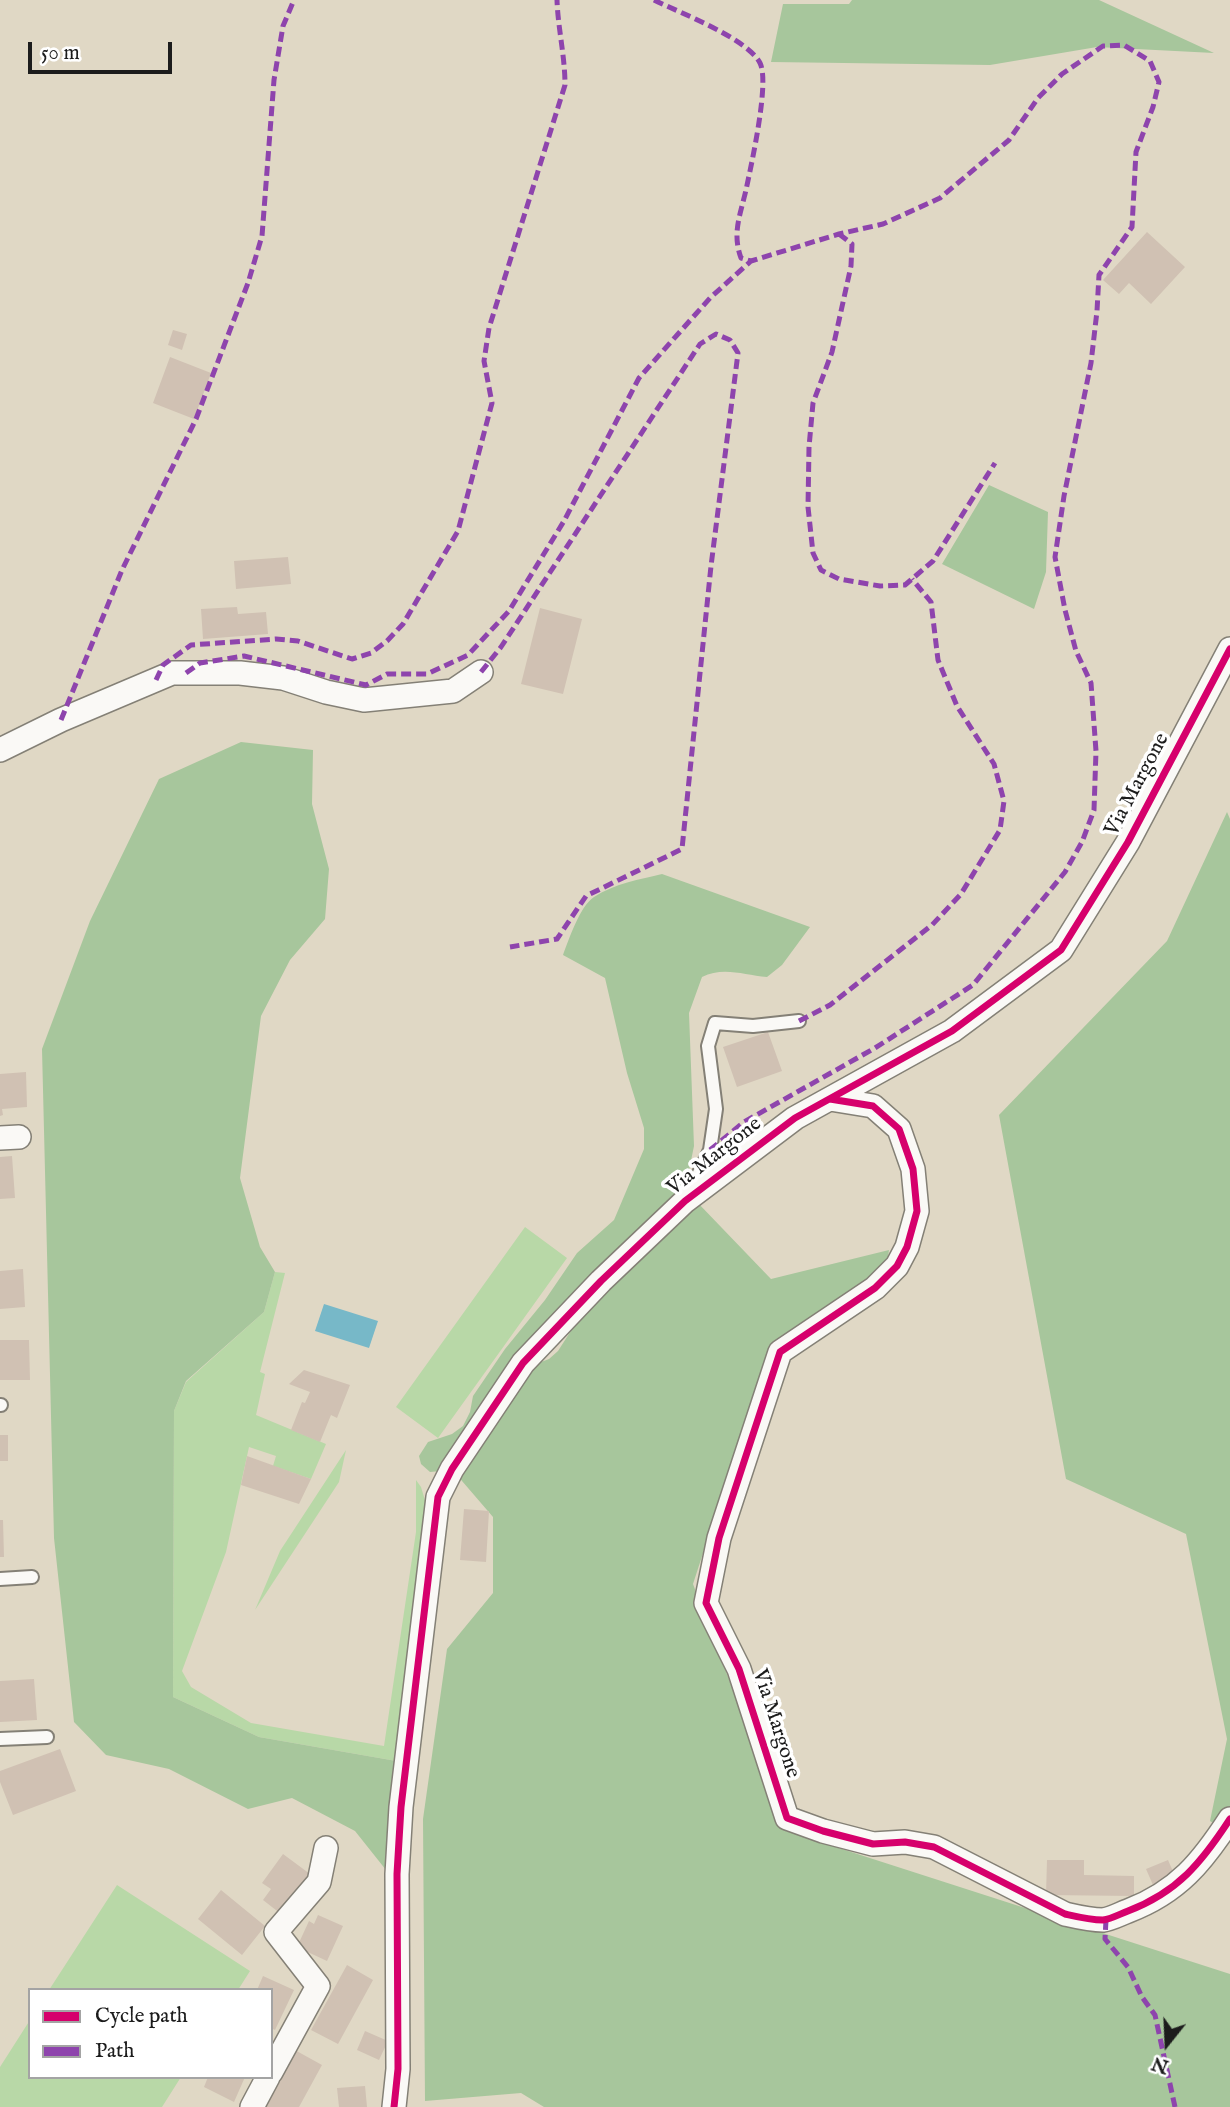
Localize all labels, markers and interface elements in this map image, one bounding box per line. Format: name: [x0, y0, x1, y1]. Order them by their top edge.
scale bar: [32, 28, 175, 72]
text: 50 m: [41, 40, 80, 67]
street label: Via Margone: [1100, 729, 1176, 841]
street label: Via Margone: [663, 1112, 767, 1202]
street label: Via Margone: [746, 1666, 804, 1782]
legend: [28, 1988, 273, 2079]
text: Cycle path: [95, 2003, 188, 2030]
north arrow: [1132, 2009, 1202, 2079]
text: Path: [95, 2038, 134, 2065]
text: N: [1149, 2050, 1172, 2078]

